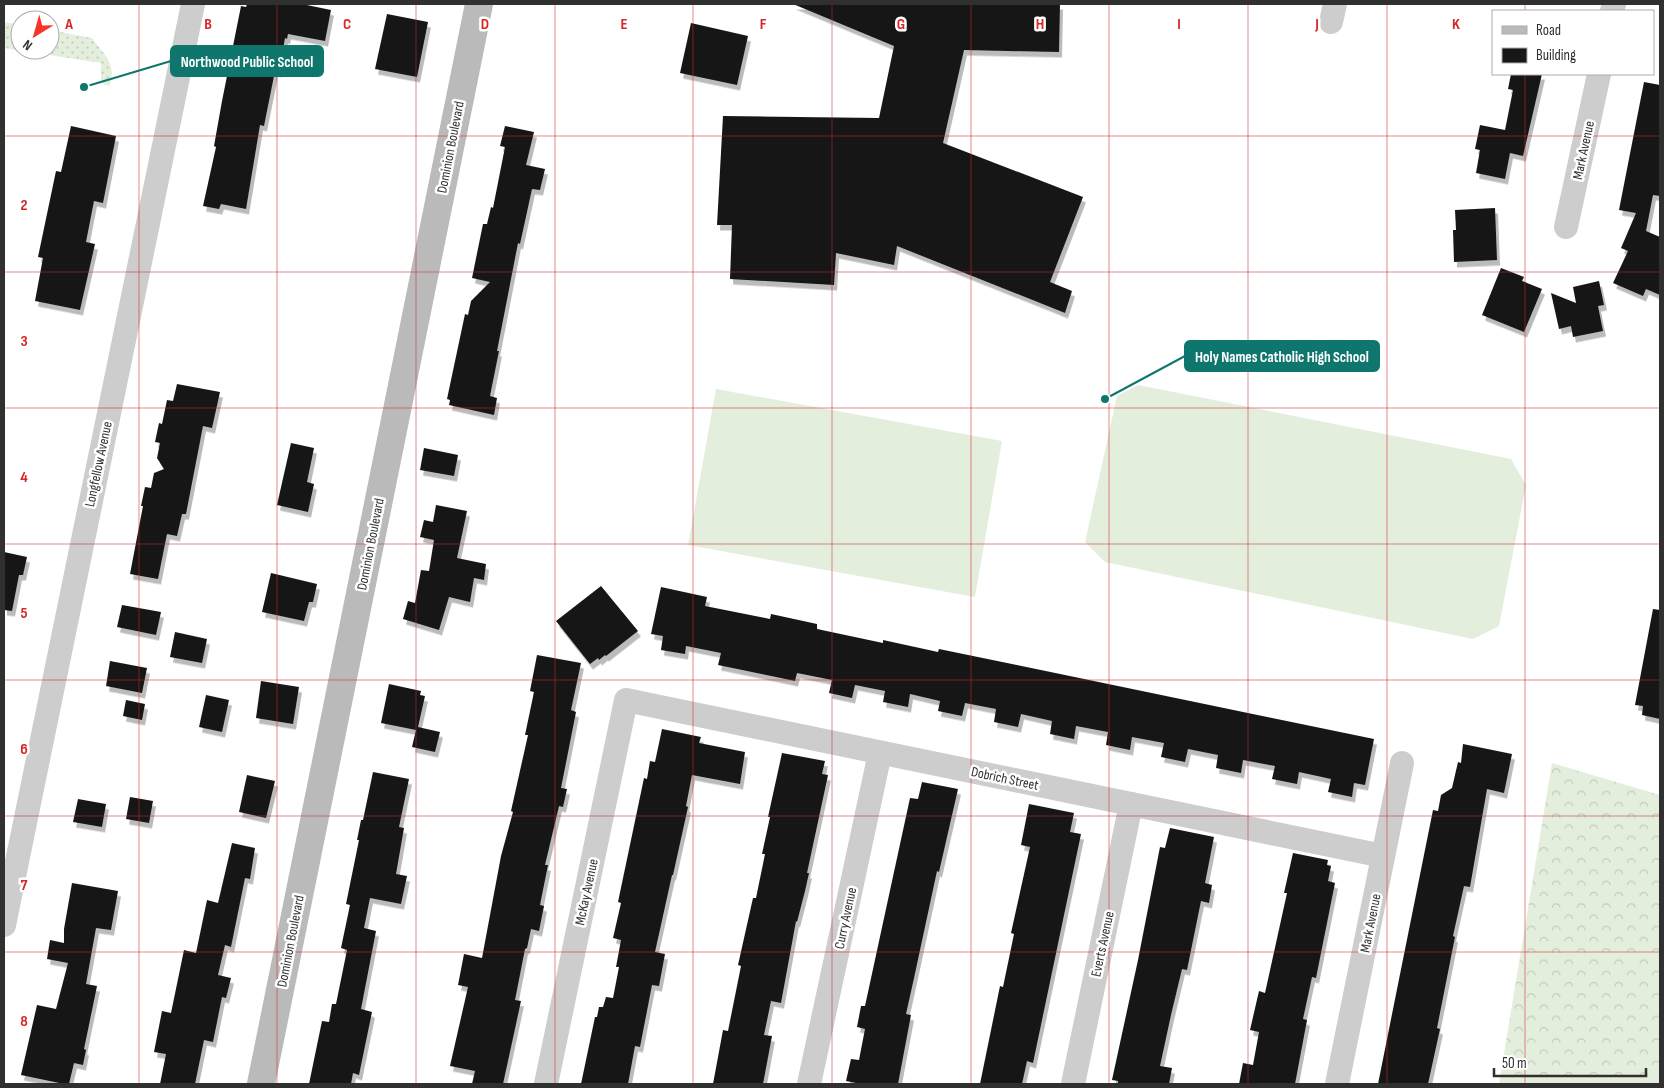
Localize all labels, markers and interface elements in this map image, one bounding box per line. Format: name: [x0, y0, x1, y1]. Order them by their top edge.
north arrow: [10, 10, 60, 60]
legend: [1492, 10, 1654, 75]
text: A: [64, 15, 73, 34]
text: B: [204, 15, 212, 34]
text: C: [343, 15, 351, 34]
text: D: [481, 15, 489, 34]
text: E: [621, 15, 628, 34]
text: F: [760, 15, 767, 34]
text: G: [897, 15, 905, 34]
text: H: [1036, 15, 1044, 34]
text: I: [1177, 15, 1181, 34]
text: J: [1314, 15, 1319, 34]
text: K: [1452, 15, 1460, 34]
text: Road: [1536, 21, 1561, 40]
text: N: [19, 36, 36, 54]
callout: Northwood Public School: [171, 46, 323, 76]
text: Building: [1536, 46, 1576, 65]
text: Northwood Public School: [181, 53, 313, 72]
street label: Dominion Boulevard: [433, 100, 468, 194]
street label: Mark Avenue: [1569, 119, 1598, 181]
text: 2: [20, 196, 28, 215]
text: 3: [20, 332, 28, 351]
callout: Holy Names Catholic High School: [1185, 341, 1379, 371]
text: Holy Names Catholic High School: [1195, 348, 1369, 367]
street label: Longfellow Avenue: [81, 420, 116, 508]
text: 4: [20, 468, 28, 487]
street label: Dominion Boulevard: [353, 497, 388, 591]
text: 5: [20, 604, 28, 623]
text: 6: [20, 740, 28, 759]
street label: Dobrich Street: [970, 763, 1040, 794]
street label: McKay Avenue: [571, 857, 602, 927]
text: 7: [21, 876, 28, 895]
street label: Curry Avenue: [831, 886, 860, 950]
street label: Mark Avenue: [1356, 892, 1385, 954]
street label: Dominion Boulevard: [273, 894, 308, 988]
street label: Everts Avenue: [1087, 910, 1118, 978]
text: 8: [20, 1012, 28, 1031]
scale bar: [1494, 1046, 1646, 1078]
text: 50 m: [1502, 1054, 1527, 1073]

